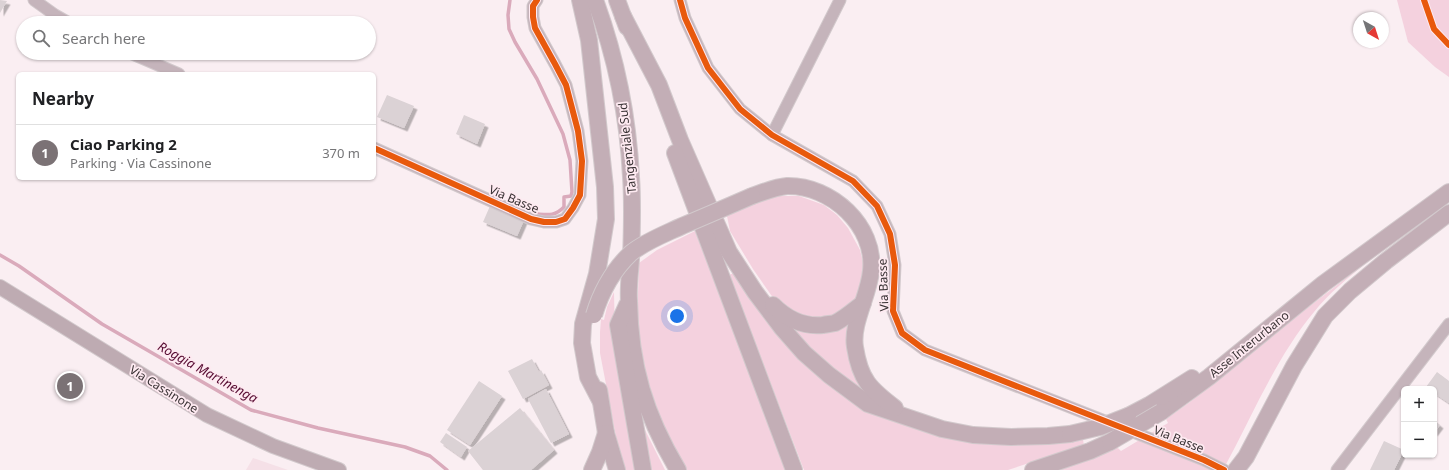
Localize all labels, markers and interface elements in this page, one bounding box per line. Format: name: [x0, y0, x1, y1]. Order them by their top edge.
north arrow: [1353, 12, 1389, 48]
search box: [16, 16, 376, 60]
icon: search: [30, 27, 52, 49]
text: Search here: [62, 28, 145, 48]
text: Nearby: [32, 87, 94, 110]
street label: Tangenziale Sud: [614, 102, 640, 194]
text: Ciao Parking 2: [70, 134, 177, 154]
text: 1: [41, 144, 49, 162]
text: 370 m: [322, 144, 360, 162]
text: Parking · Via Cassinone: [70, 154, 212, 172]
street label: Via Basse: [486, 181, 542, 217]
street label: Via Basse: [874, 258, 892, 312]
your location: [667, 306, 687, 326]
street label: Asse Interurbano: [1206, 307, 1292, 381]
water label: Roggia Martinenga: [155, 337, 262, 407]
street label: Via Cassinone: [126, 361, 202, 417]
pin: 1: [57, 371, 83, 401]
map controls: [1401, 386, 1437, 458]
button: +: [1401, 386, 1437, 422]
street label: Via Basse: [1151, 421, 1207, 457]
button: −: [1401, 422, 1437, 458]

